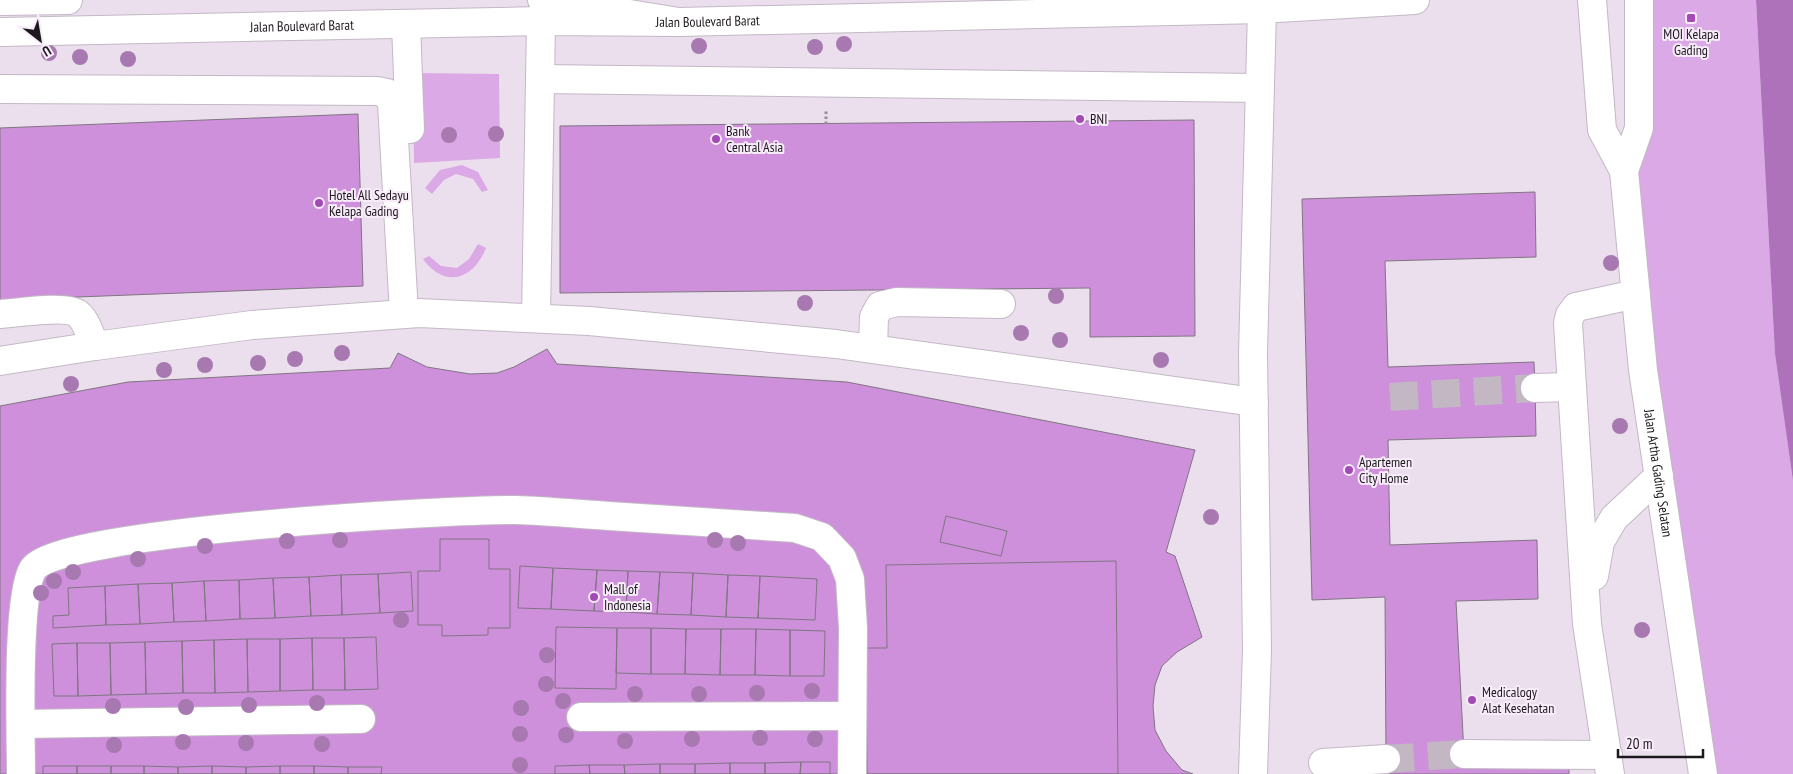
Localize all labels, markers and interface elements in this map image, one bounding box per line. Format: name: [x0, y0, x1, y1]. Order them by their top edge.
street label: Jalan Boulevard Barat: [655, 11, 760, 31]
marker: MOI Kelapa Gading: [1685, 12, 1697, 24]
north arrow: [15, 15, 65, 65]
street label: Jalan Boulevard Barat: [249, 16, 354, 36]
place label: MOI Kelapa Gading: [1663, 25, 1719, 59]
text: U: [39, 42, 54, 61]
place label: BNI: [1090, 110, 1107, 128]
marker: BNI: [1074, 113, 1086, 125]
place label: Bank Central Asia: [726, 122, 783, 156]
marker: Bank Central Asia: [710, 133, 722, 145]
place label: Hotel All Sedayu Kelapa Gading: [329, 186, 409, 220]
marker: Hotel All Sedayu Kelapa Gading: [313, 197, 325, 209]
street label: Jalan Artha Gading Selatan: [1640, 407, 1677, 538]
place label: Apartemen City Home: [1359, 453, 1412, 487]
marker: Apartemen City Home: [1343, 464, 1355, 476]
place label: Mall of Indonesia: [604, 580, 651, 614]
marker: Mall of Indonesia: [588, 591, 600, 603]
place label: Medicalogy Alat Kesehatan: [1482, 683, 1554, 717]
marker: Medicalogy Alat Kesehatan: [1466, 694, 1478, 706]
scale bar: [1618, 726, 1703, 758]
text: 20 m: [1626, 734, 1652, 753]

